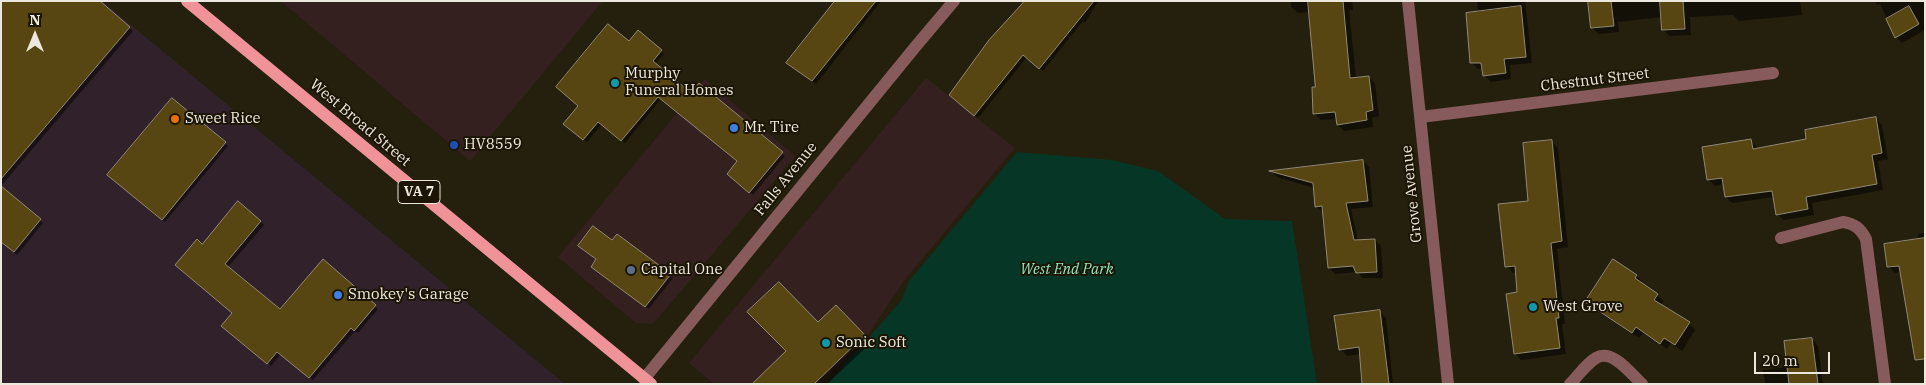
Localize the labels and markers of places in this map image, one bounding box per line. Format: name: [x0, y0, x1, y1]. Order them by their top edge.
place label: Murphy Funeral Homes: [625, 65, 734, 100]
marker: Murphy Funeral Homes: [609, 77, 621, 89]
place label: Sweet Rice: [185, 110, 261, 128]
marker: Sweet Rice: [169, 113, 181, 125]
place label: Mr. Tire: [744, 119, 799, 137]
marker: Mr. Tire: [728, 122, 740, 134]
place label: HV8559: [464, 136, 522, 154]
marker: HV8559: [448, 139, 460, 151]
place label: Capital One: [641, 261, 723, 279]
marker: Capital One: [625, 264, 637, 276]
place label: Smokey's Garage: [348, 286, 469, 304]
marker: Smokey's Garage: [332, 289, 344, 301]
place label: West Grove: [1543, 298, 1623, 316]
marker: West Grove: [1527, 301, 1539, 313]
place label: Sonic Soft: [836, 334, 906, 352]
marker: Sonic Soft: [820, 337, 832, 349]

